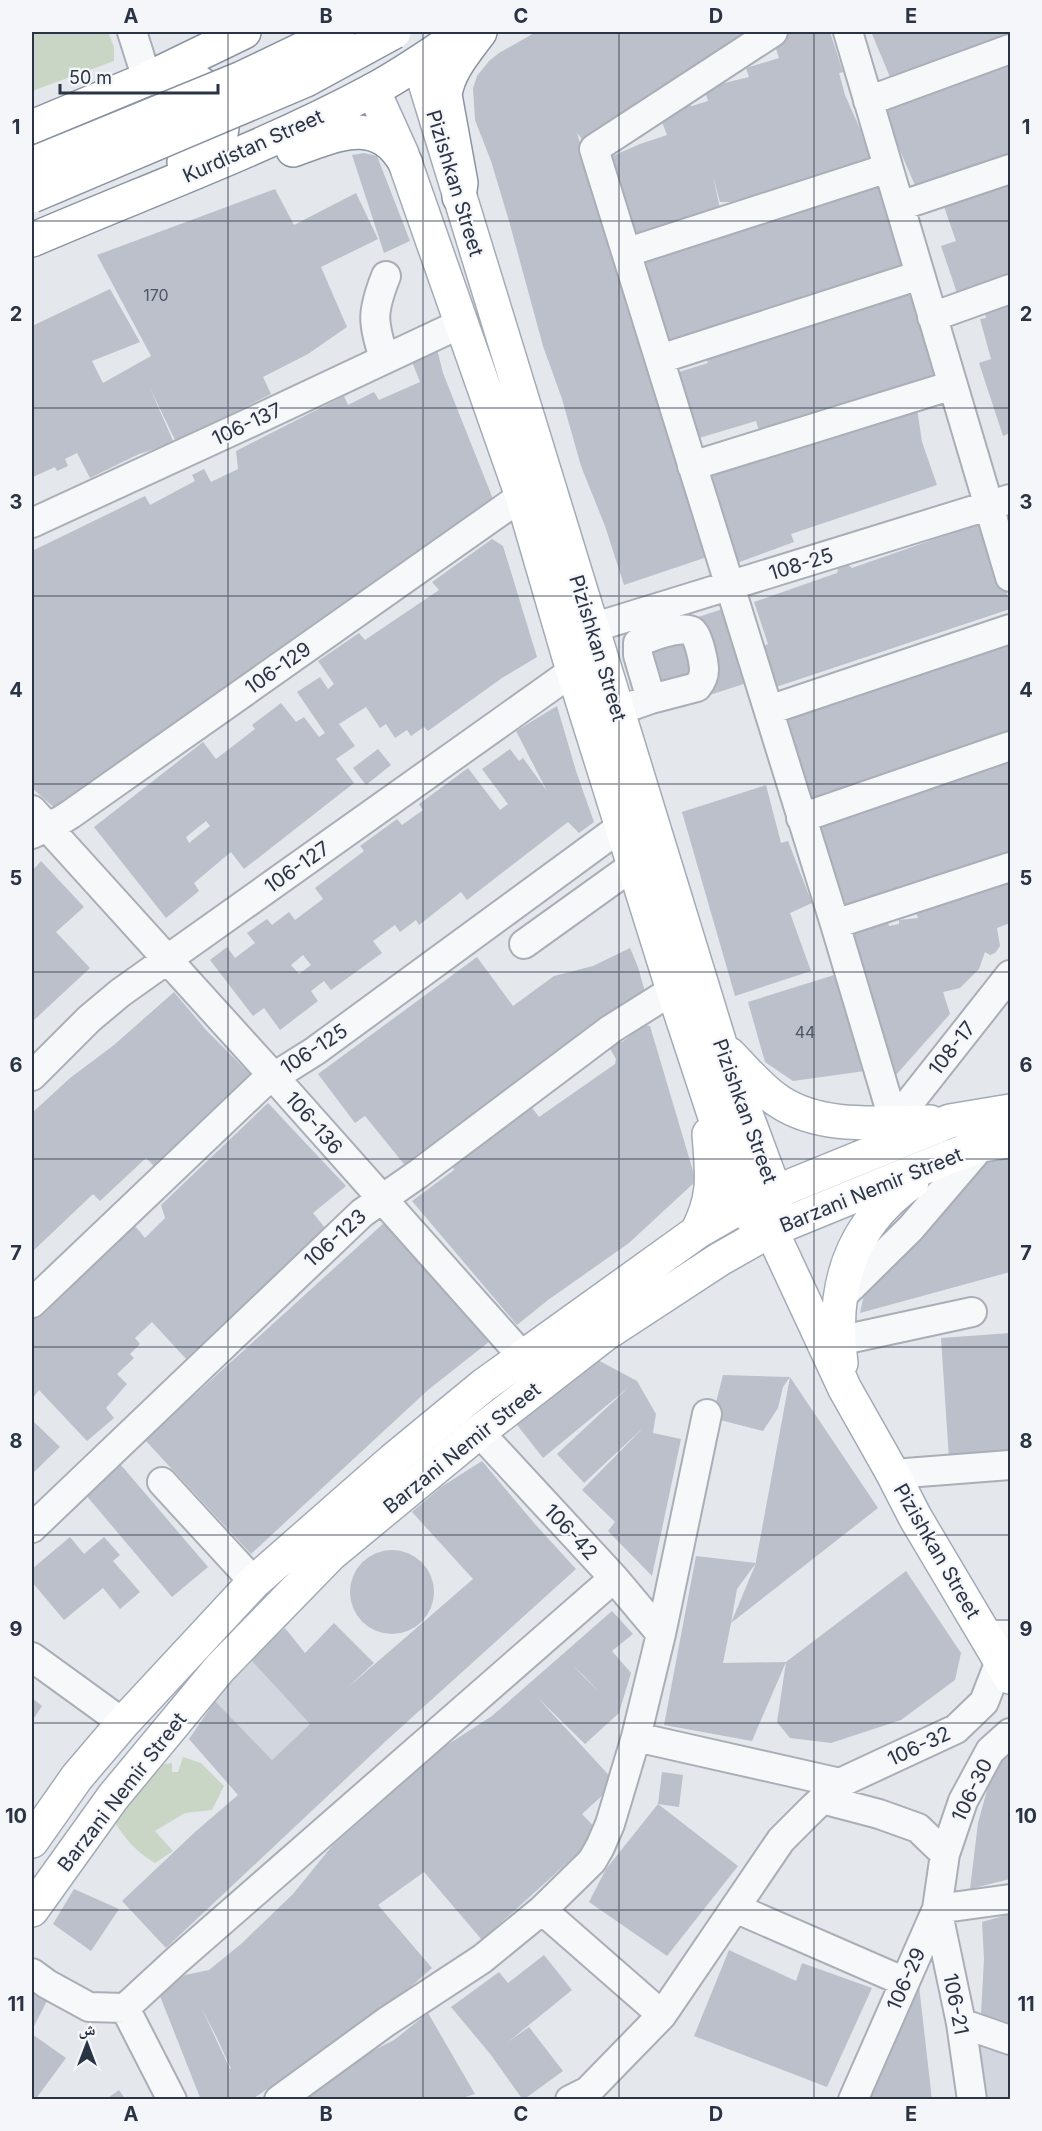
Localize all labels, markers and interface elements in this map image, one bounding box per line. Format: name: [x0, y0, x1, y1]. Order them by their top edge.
text: A: [124, 4, 139, 28]
text: B: [319, 4, 333, 28]
text: C: [514, 4, 528, 28]
text: D: [709, 4, 723, 28]
text: E: [905, 4, 917, 28]
scale bar: [60, 57, 218, 95]
text: 50 m: [69, 67, 112, 88]
street label: Kurdistan Street: [179, 104, 327, 188]
street label: Pizishkan Street: [421, 107, 489, 260]
text: 1: [12, 115, 20, 139]
text: 1: [1022, 115, 1030, 139]
house number: 170: [143, 285, 169, 305]
text: 2: [10, 302, 22, 326]
text: 2: [1020, 302, 1032, 326]
street label: 106-137: [208, 397, 286, 451]
text: 3: [10, 490, 22, 514]
text: 3: [1020, 490, 1032, 514]
street label: 108-25: [766, 543, 836, 585]
street label: Pizishkan Street: [564, 572, 632, 725]
street label: 106-129: [240, 637, 316, 699]
text: 4: [9, 678, 23, 702]
text: 4: [1019, 678, 1033, 702]
street label: 106-127: [260, 836, 334, 898]
text: 5: [10, 866, 22, 890]
text: 5: [1020, 866, 1032, 890]
street label: 108-17: [924, 1016, 980, 1080]
street label: 106-125: [276, 1019, 352, 1079]
house number: 44: [795, 1022, 815, 1042]
street label: Pizishkan Street: [708, 1035, 782, 1187]
text: 6: [10, 1053, 23, 1077]
text: 6: [1020, 1053, 1033, 1077]
street label: 106-136: [280, 1087, 348, 1159]
street label: Barzani Nemir Street: [776, 1142, 966, 1238]
street label: 106-123: [299, 1204, 371, 1272]
text: 7: [10, 1241, 22, 1265]
text: 7: [1020, 1241, 1032, 1265]
street label: Barzani Nemir Street: [379, 1377, 546, 1519]
text: 8: [9, 1429, 23, 1453]
text: 8: [1019, 1429, 1033, 1453]
street label: Pizishkan Street: [889, 1479, 986, 1623]
street label: 106-42: [539, 1499, 603, 1565]
text: 9: [10, 1617, 23, 1641]
text: 9: [1020, 1617, 1033, 1641]
street label: Barzani Nemir Street: [52, 1707, 192, 1876]
street label: 106-32: [884, 1721, 954, 1771]
street label: 106-30: [947, 1755, 997, 1825]
text: 10: [5, 1804, 27, 1828]
text: 10: [1015, 1804, 1037, 1828]
street label: 106-29: [882, 1944, 930, 2014]
street label: 106-21: [938, 1971, 974, 2037]
text: 11: [7, 1992, 25, 2016]
text: 11: [1017, 1992, 1035, 2016]
north arrow: [57, 2014, 117, 2074]
text: ش: [79, 2019, 96, 2039]
text: A: [124, 2102, 139, 2126]
text: B: [319, 2102, 333, 2126]
text: C: [514, 2102, 528, 2126]
text: D: [709, 2102, 723, 2126]
text: E: [905, 2102, 917, 2126]

